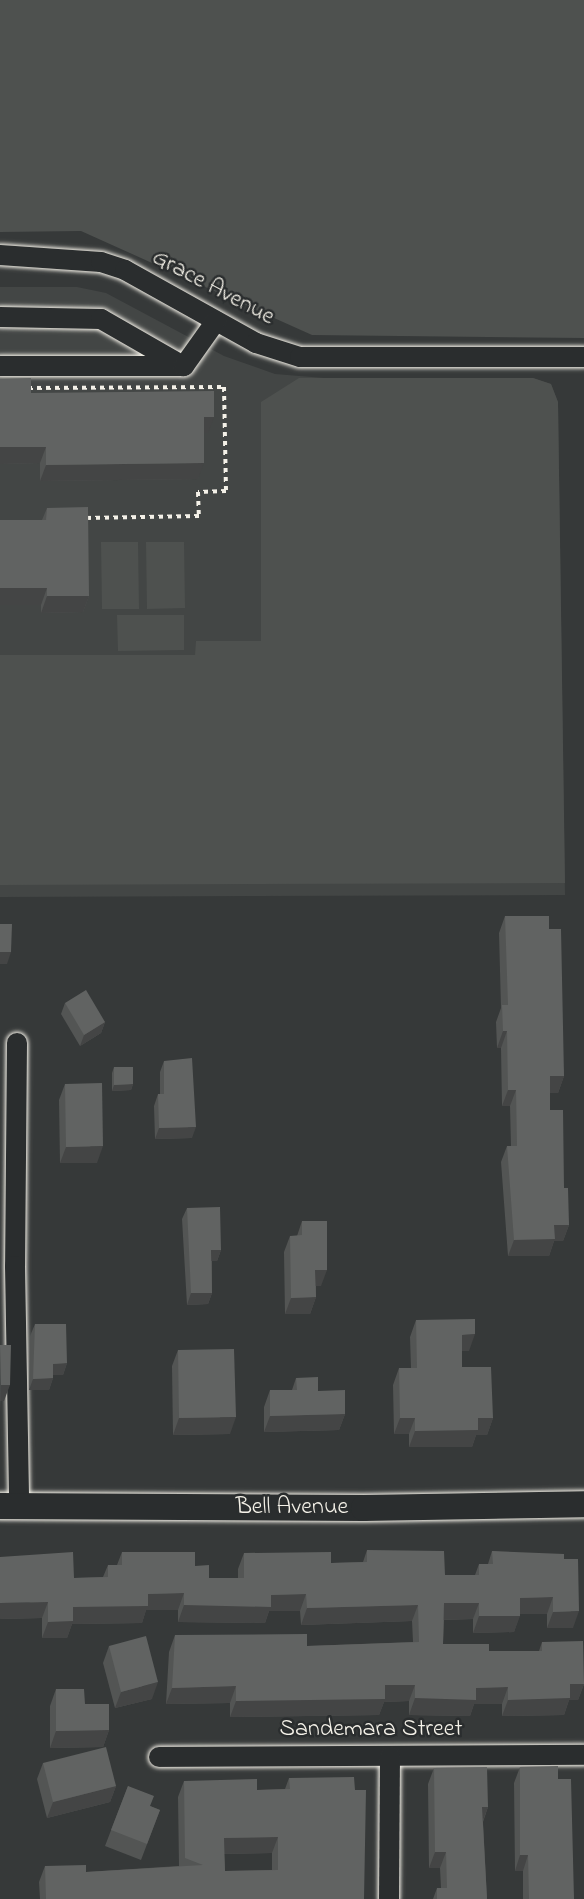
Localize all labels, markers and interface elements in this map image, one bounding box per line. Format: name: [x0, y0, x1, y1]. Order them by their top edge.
street label: Grace Avenue: [147, 244, 279, 332]
street label: Bell Avenue: [236, 1494, 348, 1522]
street label: Sandemara Street: [280, 1716, 462, 1744]

